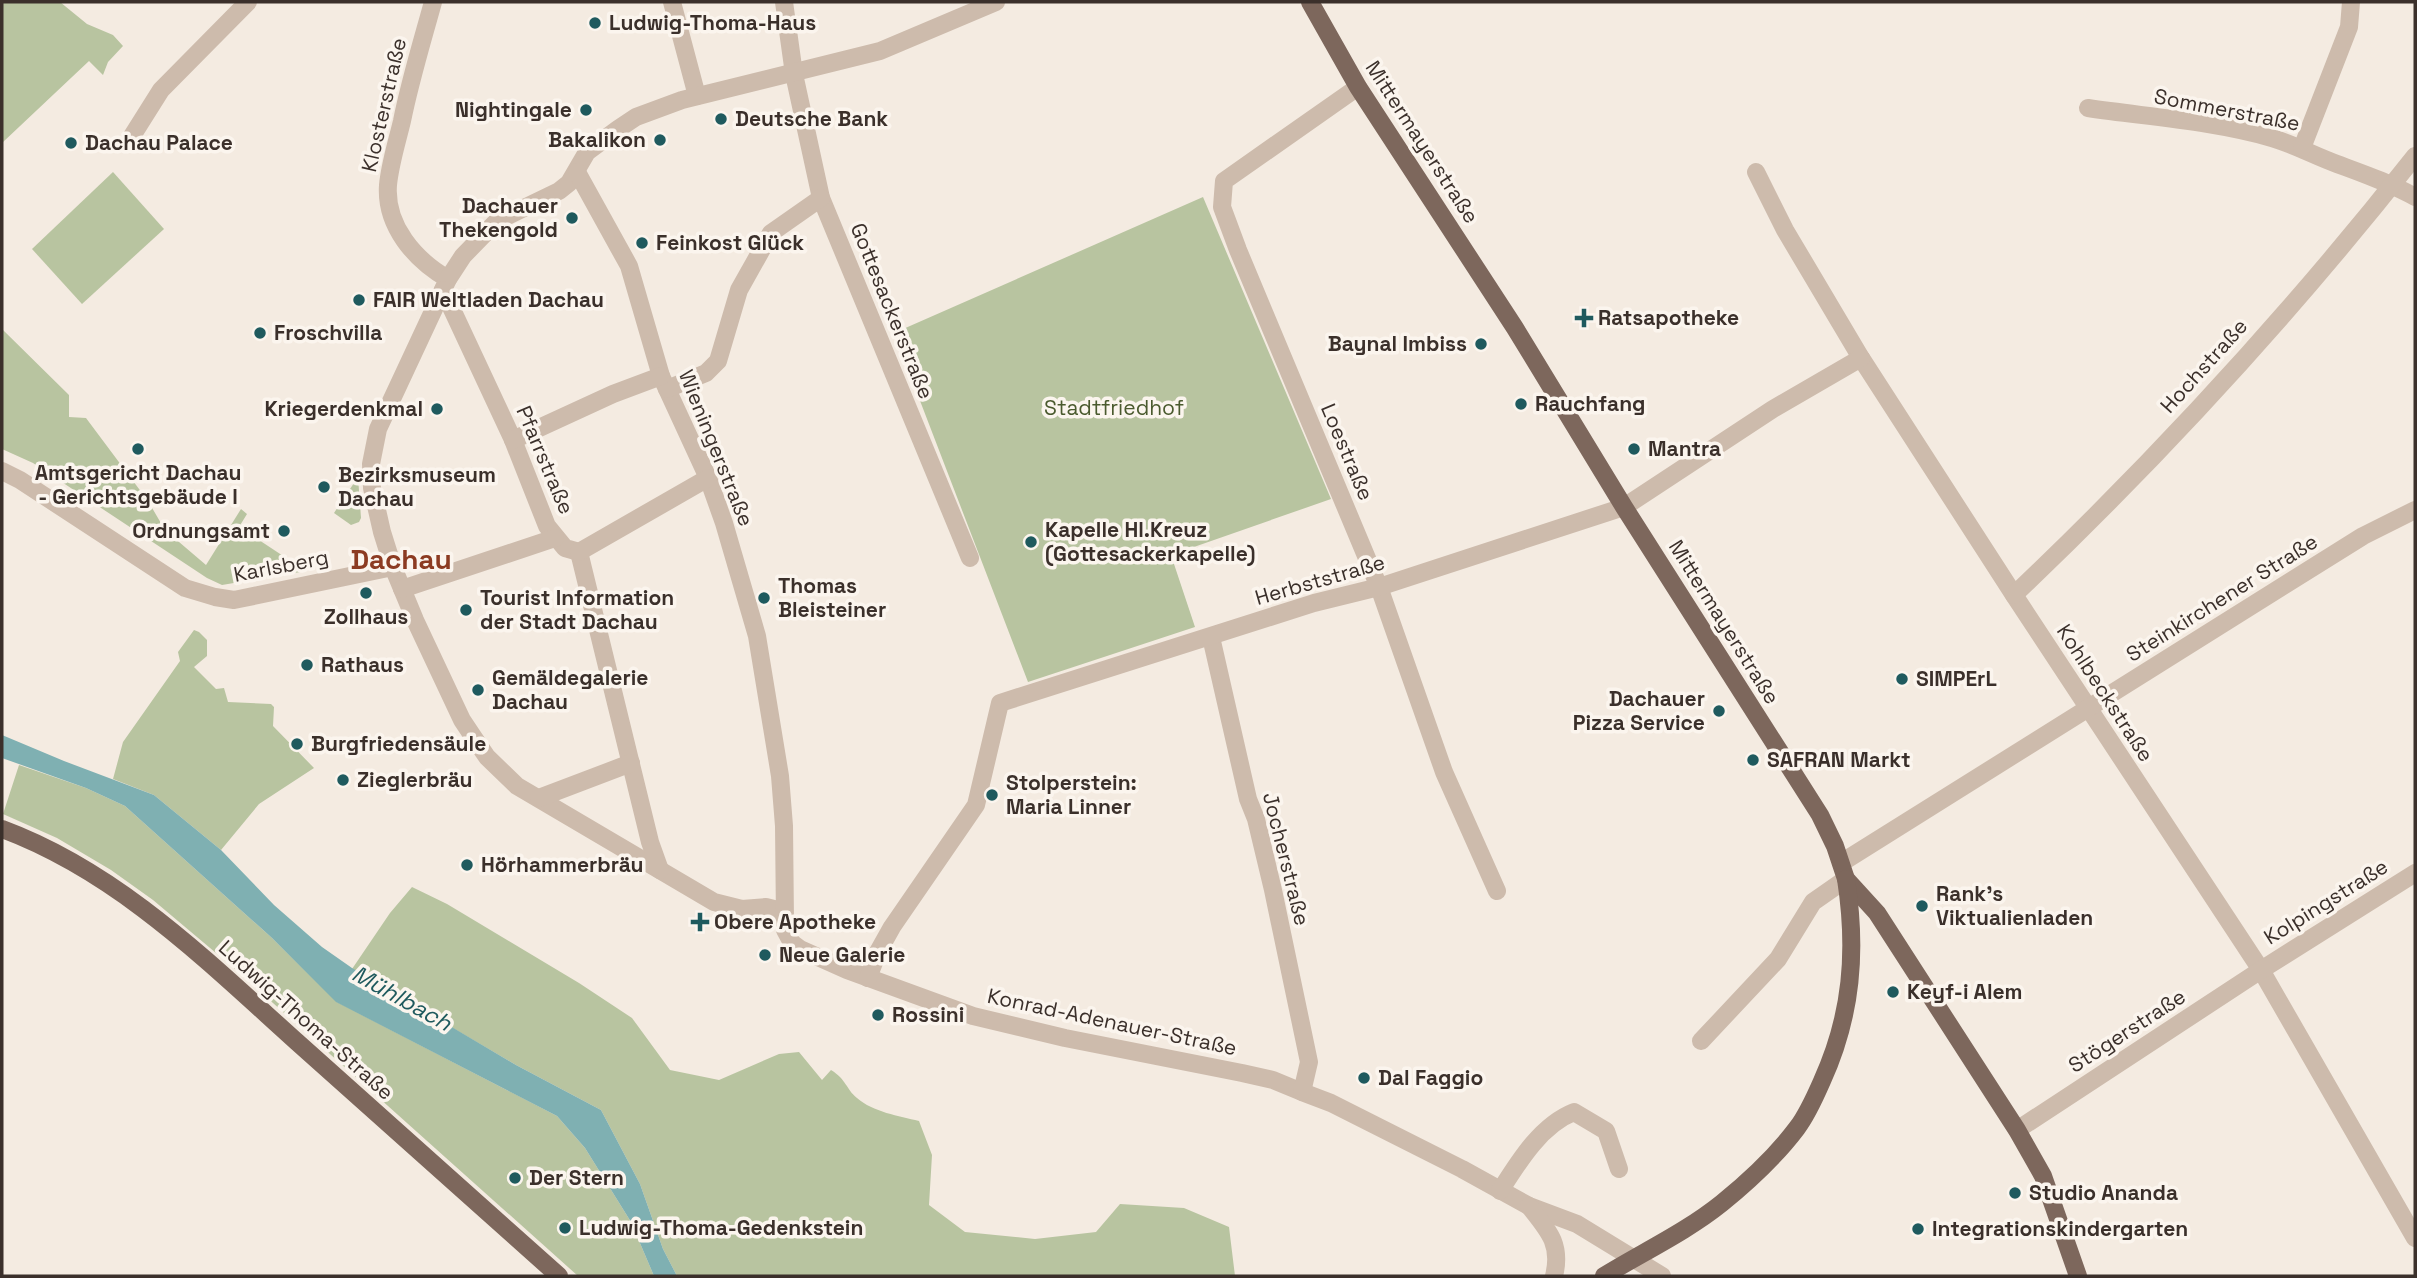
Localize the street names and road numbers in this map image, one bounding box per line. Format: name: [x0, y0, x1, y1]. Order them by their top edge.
street label: Klosterstraße: [355, 35, 412, 175]
street label: Mittermayerstraße: [1360, 55, 1485, 228]
street label: Sommerstraße: [2152, 82, 2302, 137]
street label: Gottesackerstraße: [845, 219, 940, 403]
street label: Hochstraße: [2154, 313, 2253, 419]
street label: Wieningerstraße: [673, 366, 760, 530]
street label: Loestraße: [1315, 399, 1380, 504]
street label: Pfarrstraße: [511, 402, 580, 518]
street label: Steinkirchener Straße: [2121, 528, 2323, 668]
street label: Mittermayerstraße: [1663, 535, 1786, 709]
street label: Karlsberg: [231, 543, 331, 588]
street label: Herbststraße: [1252, 548, 1388, 611]
street label: Kohlbeckstraße: [2051, 619, 2160, 767]
street label: Jocherstraße: [1257, 790, 1316, 928]
street label: Kolpingstraße: [2259, 853, 2393, 950]
street label: Ludwig-Thoma-Straße: [213, 934, 400, 1105]
street label: Konrad-Adenauer-Straße: [985, 982, 1239, 1061]
street label: Stögerstraße: [2063, 983, 2190, 1079]

